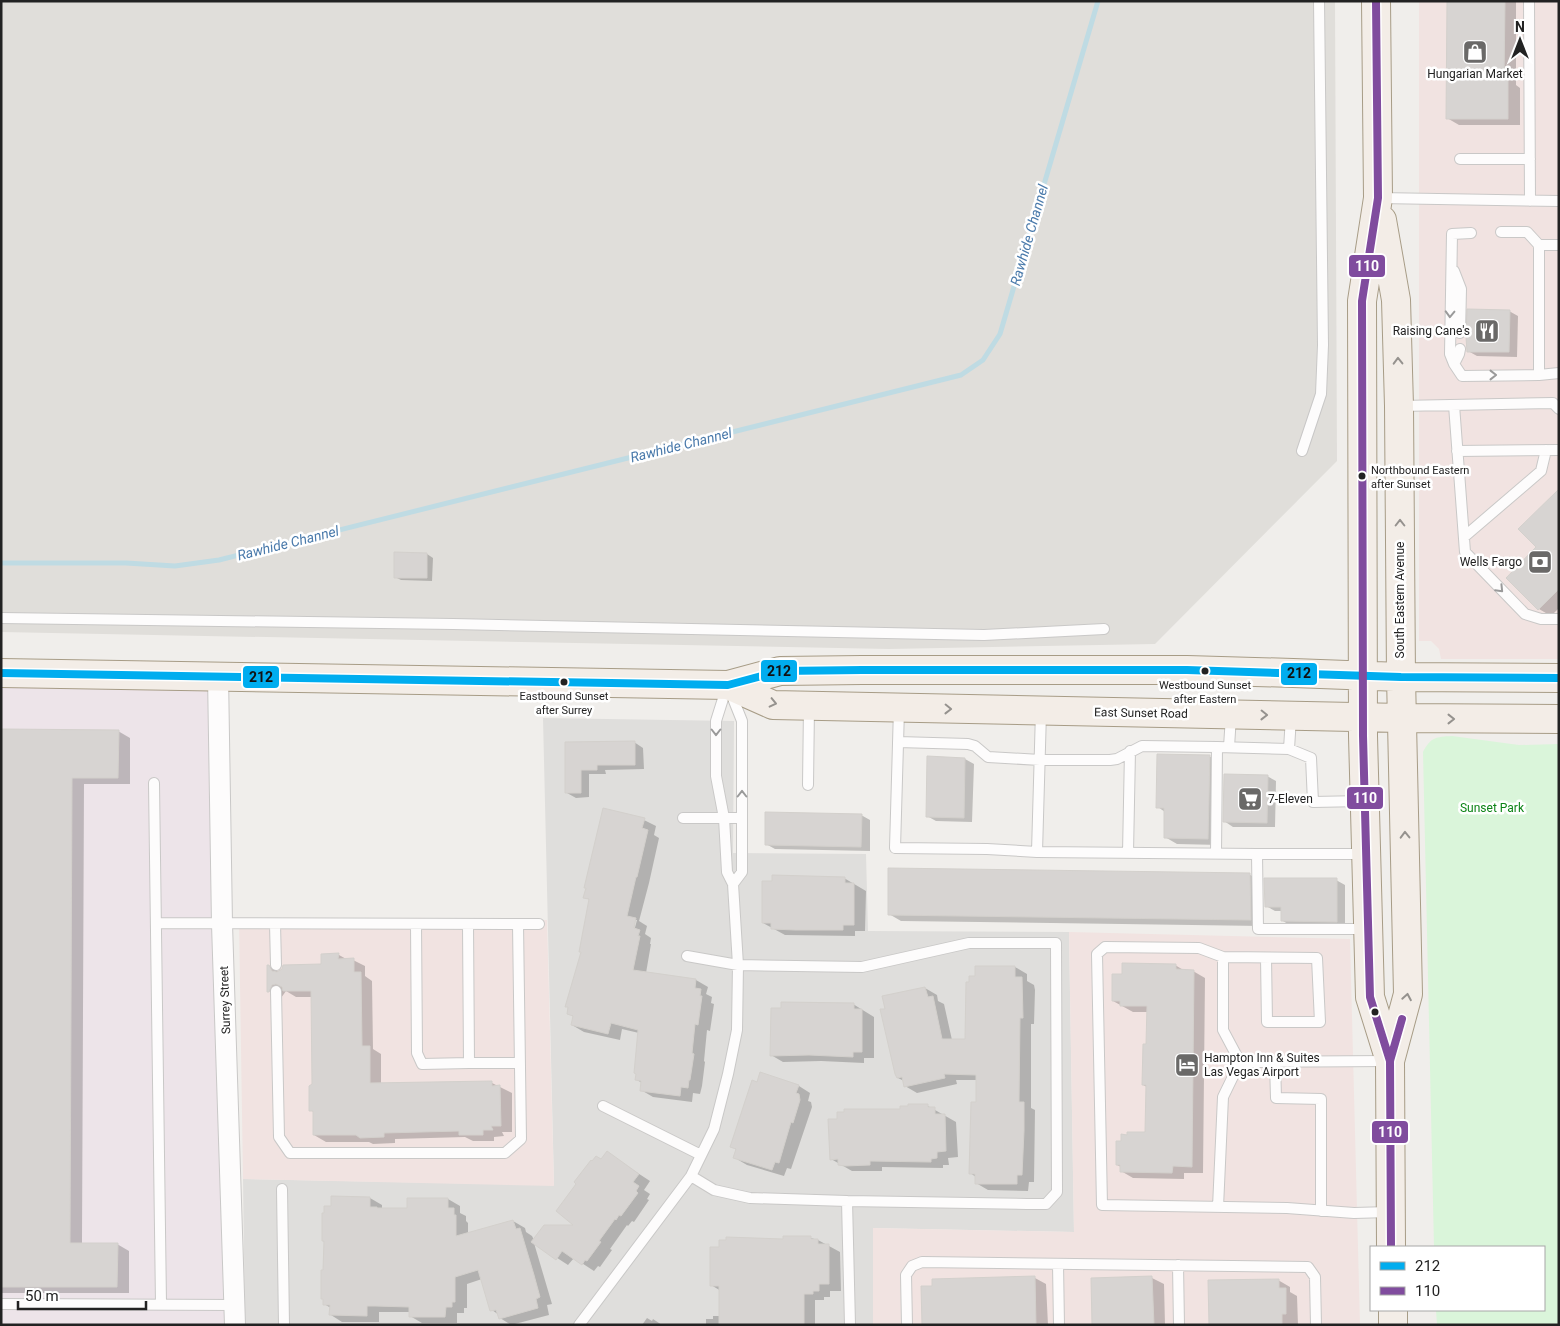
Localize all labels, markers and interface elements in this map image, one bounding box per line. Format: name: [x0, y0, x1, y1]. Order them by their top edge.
north arrow: [1495, 15, 1545, 65]
text: N: [1515, 19, 1525, 35]
shop icon: Hungarian Market: [1462, 39, 1488, 65]
place label: Hungarian Market: [1427, 67, 1523, 81]
water label: Rawhide Channel: [1007, 182, 1051, 287]
line badge: 110: [1348, 254, 1386, 278]
text: 110: [1355, 258, 1379, 274]
one-way arrow: [1445, 310, 1455, 318]
restaurant icon: Raising Cane's: [1474, 318, 1500, 344]
place label: Raising Cane's: [1393, 324, 1470, 338]
one-way arrow: [1393, 357, 1403, 364]
one-way arrow: [1490, 370, 1498, 381]
water label: Rawhide Channel: [628, 424, 734, 465]
place label: Northbound Eastern after Sunset: [1371, 464, 1469, 491]
marker: Northbound Eastern after Sunset: [1357, 471, 1367, 481]
one-way arrow: [1395, 519, 1405, 527]
water label: Rawhide Channel: [235, 522, 341, 563]
street label: South Eastern Avenue: [1393, 542, 1407, 658]
bank icon: Wells Fargo: [1527, 549, 1553, 575]
place label: Wells Fargo: [1460, 555, 1522, 569]
one-way arrow: [1495, 583, 1504, 592]
line badge: 212: [760, 659, 798, 683]
line badge: 212: [1280, 662, 1318, 686]
text: 212: [767, 663, 791, 679]
line badge: 212: [242, 665, 280, 689]
text: 212: [1287, 665, 1311, 681]
marker: Westbound Sunset after Eastern: [1200, 666, 1210, 676]
text: 212: [249, 669, 273, 685]
marker: Eastbound Sunset after Surrey: [559, 677, 569, 687]
place label: Westbound Sunset after Eastern: [1159, 679, 1251, 706]
place label: Eastbound Sunset after Surrey: [520, 690, 609, 717]
one-way arrow: [768, 698, 777, 708]
one-way arrow: [944, 704, 952, 714]
street label: East Sunset Road: [1094, 705, 1188, 721]
one-way arrow: [1260, 710, 1268, 721]
one-way arrow: [1447, 714, 1455, 724]
one-way arrow: [711, 729, 721, 737]
supermarket icon: 7-Eleven: [1237, 786, 1263, 812]
line badge: 110: [1346, 786, 1384, 810]
one-way arrow: [737, 790, 747, 798]
text: 110: [1353, 790, 1377, 806]
place label: 7-Eleven: [1268, 792, 1313, 806]
park label: Sunset Park: [1460, 801, 1525, 815]
one-way arrow: [1399, 831, 1410, 839]
street label: Surrey Street: [217, 966, 233, 1034]
one-way arrow: [1401, 993, 1411, 1002]
unlabelled marker: [1370, 1007, 1380, 1017]
place label: Hampton Inn & Suites Las Vegas Airport: [1204, 1051, 1320, 1079]
hotel icon: Hampton Inn & Suites Las Vegas Airport: [1174, 1052, 1200, 1078]
line badge: 110: [1371, 1120, 1409, 1144]
text: 110: [1378, 1124, 1402, 1140]
legend: [1370, 1246, 1545, 1311]
text: 212: [1415, 1257, 1440, 1275]
scale bar: [18, 1278, 145, 1310]
text: 110: [1415, 1282, 1440, 1300]
text: 50 m: [25, 1287, 59, 1305]

